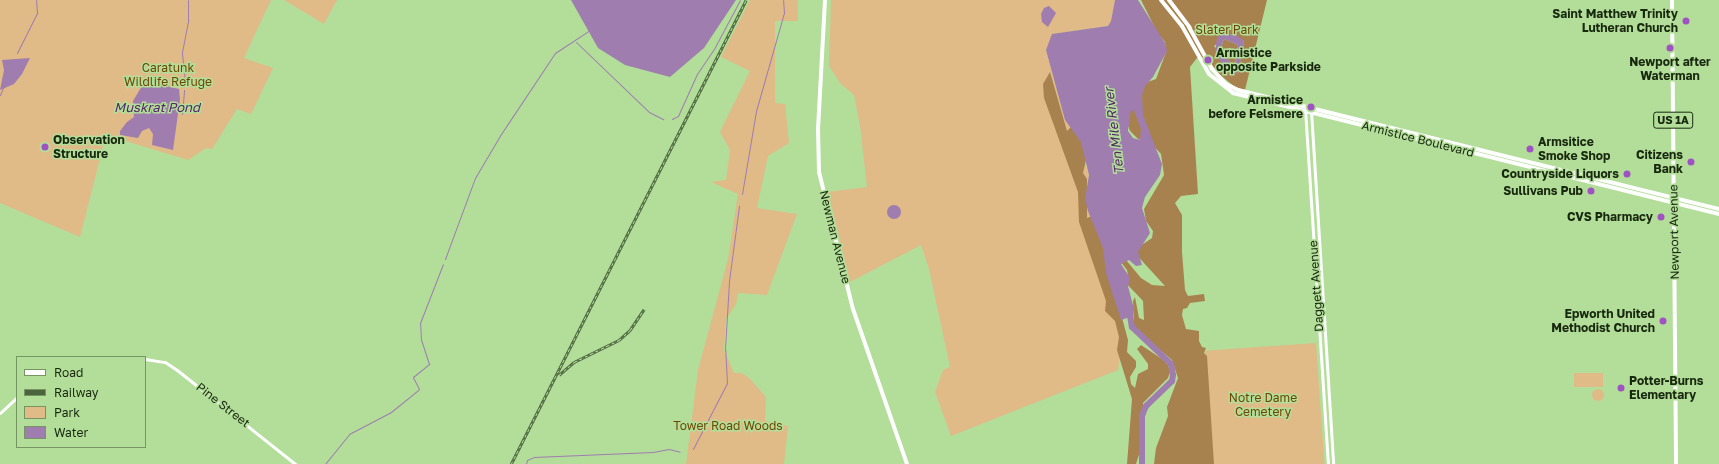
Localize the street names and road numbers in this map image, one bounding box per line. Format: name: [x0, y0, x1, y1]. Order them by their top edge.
road number: US 1A: [1653, 111, 1693, 129]
street label: Armistice Boulevard: [1360, 118, 1476, 160]
street label: Newport Avenue: [1666, 184, 1682, 280]
street label: Newman Avenue: [816, 189, 854, 285]
street label: Daggett Avenue: [1306, 240, 1326, 332]
street label: Pine Street: [193, 380, 253, 430]

